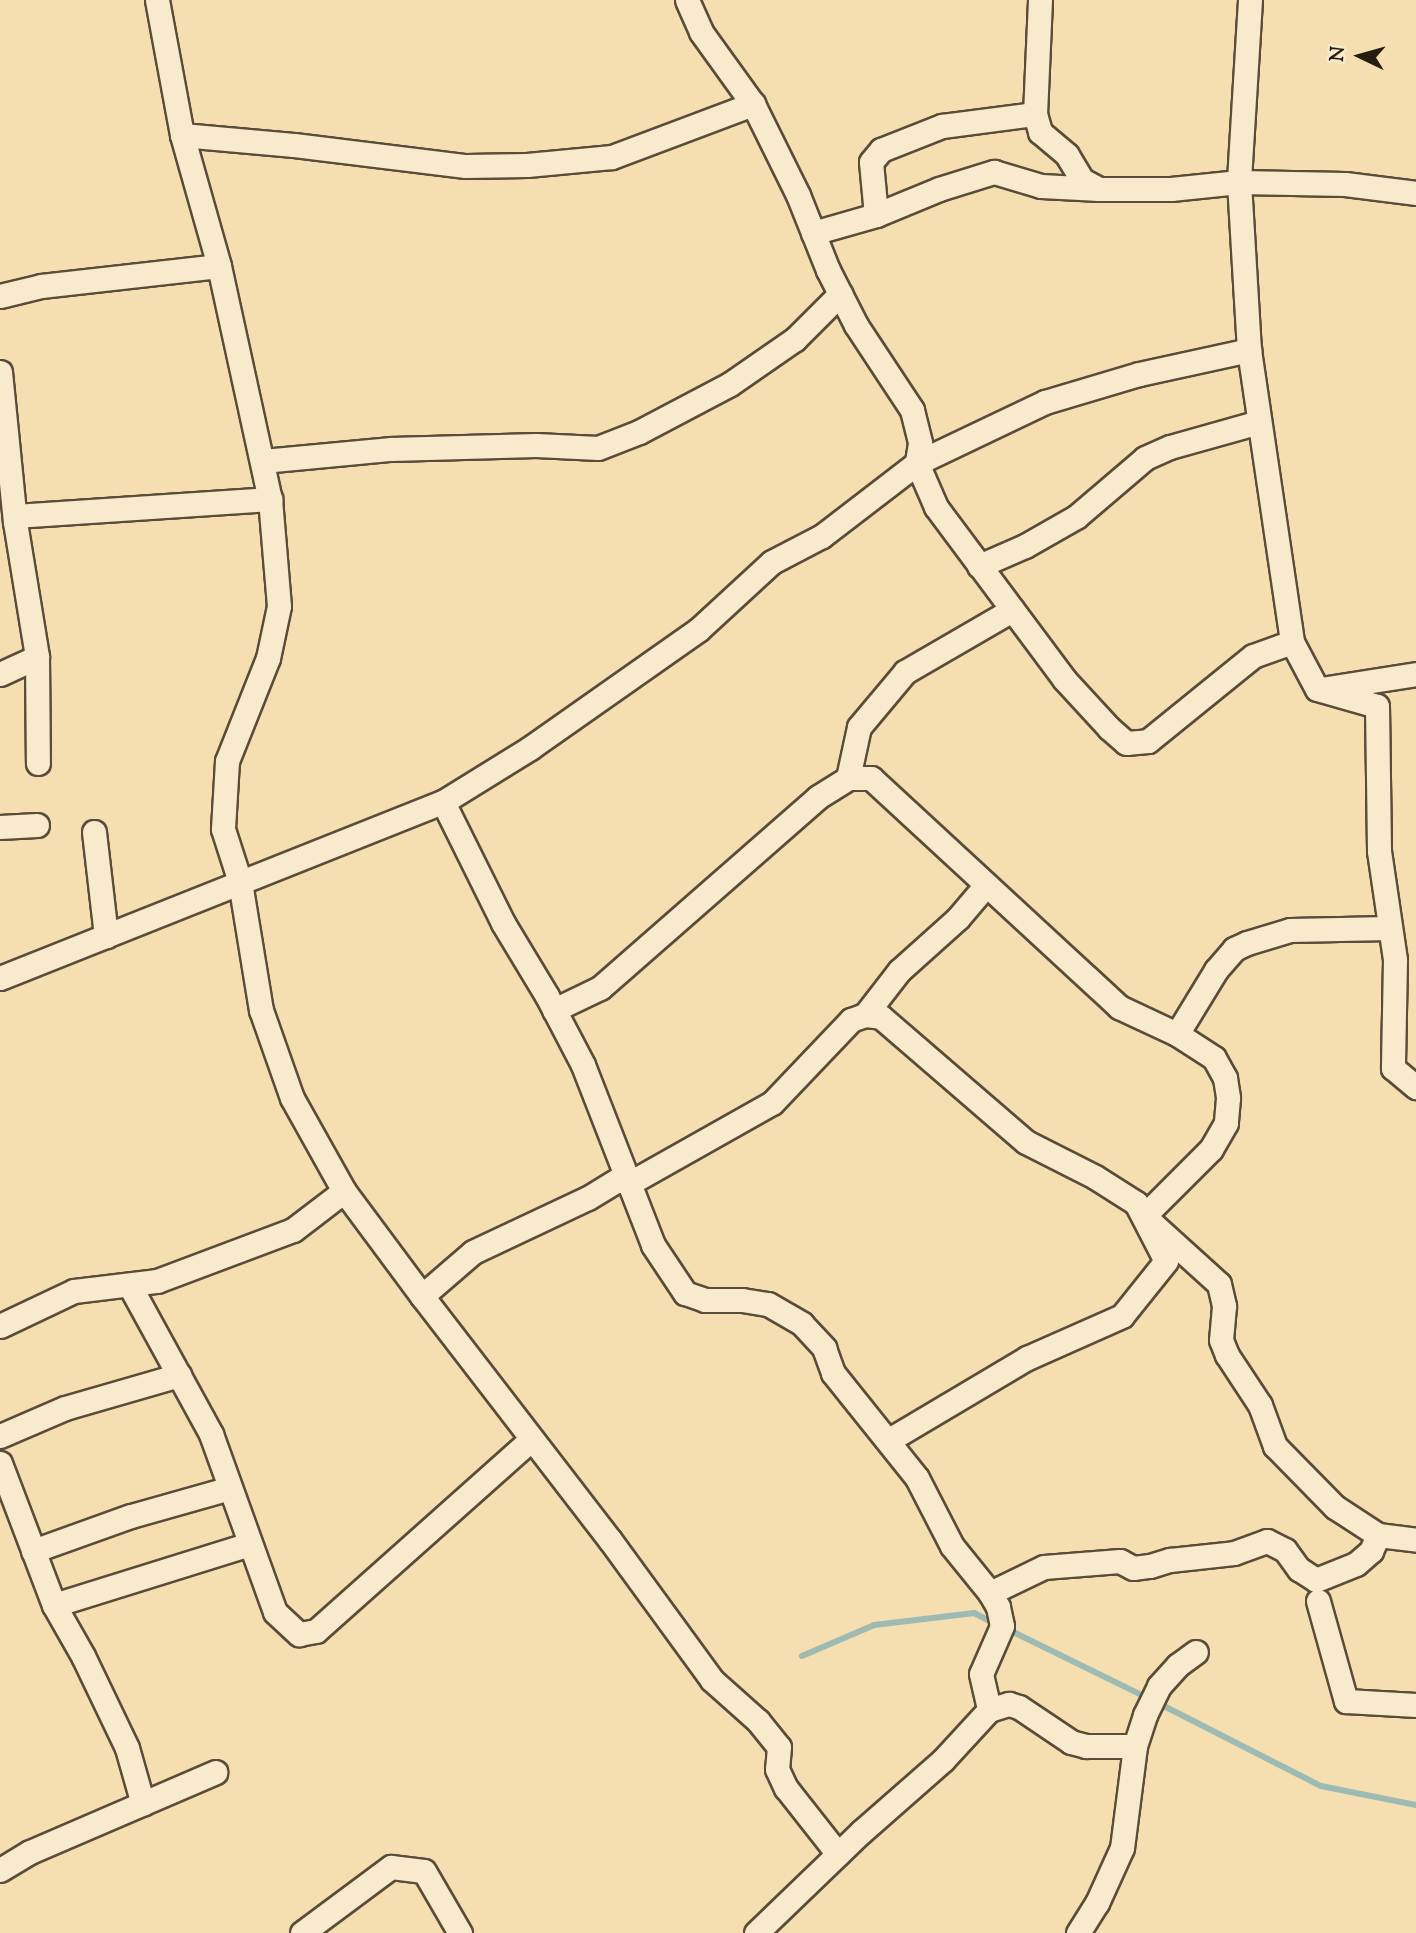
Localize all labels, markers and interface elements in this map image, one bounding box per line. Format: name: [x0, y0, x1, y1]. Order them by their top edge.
north arrow: [1325, 21, 1395, 91]
text: N: [1324, 45, 1353, 63]

